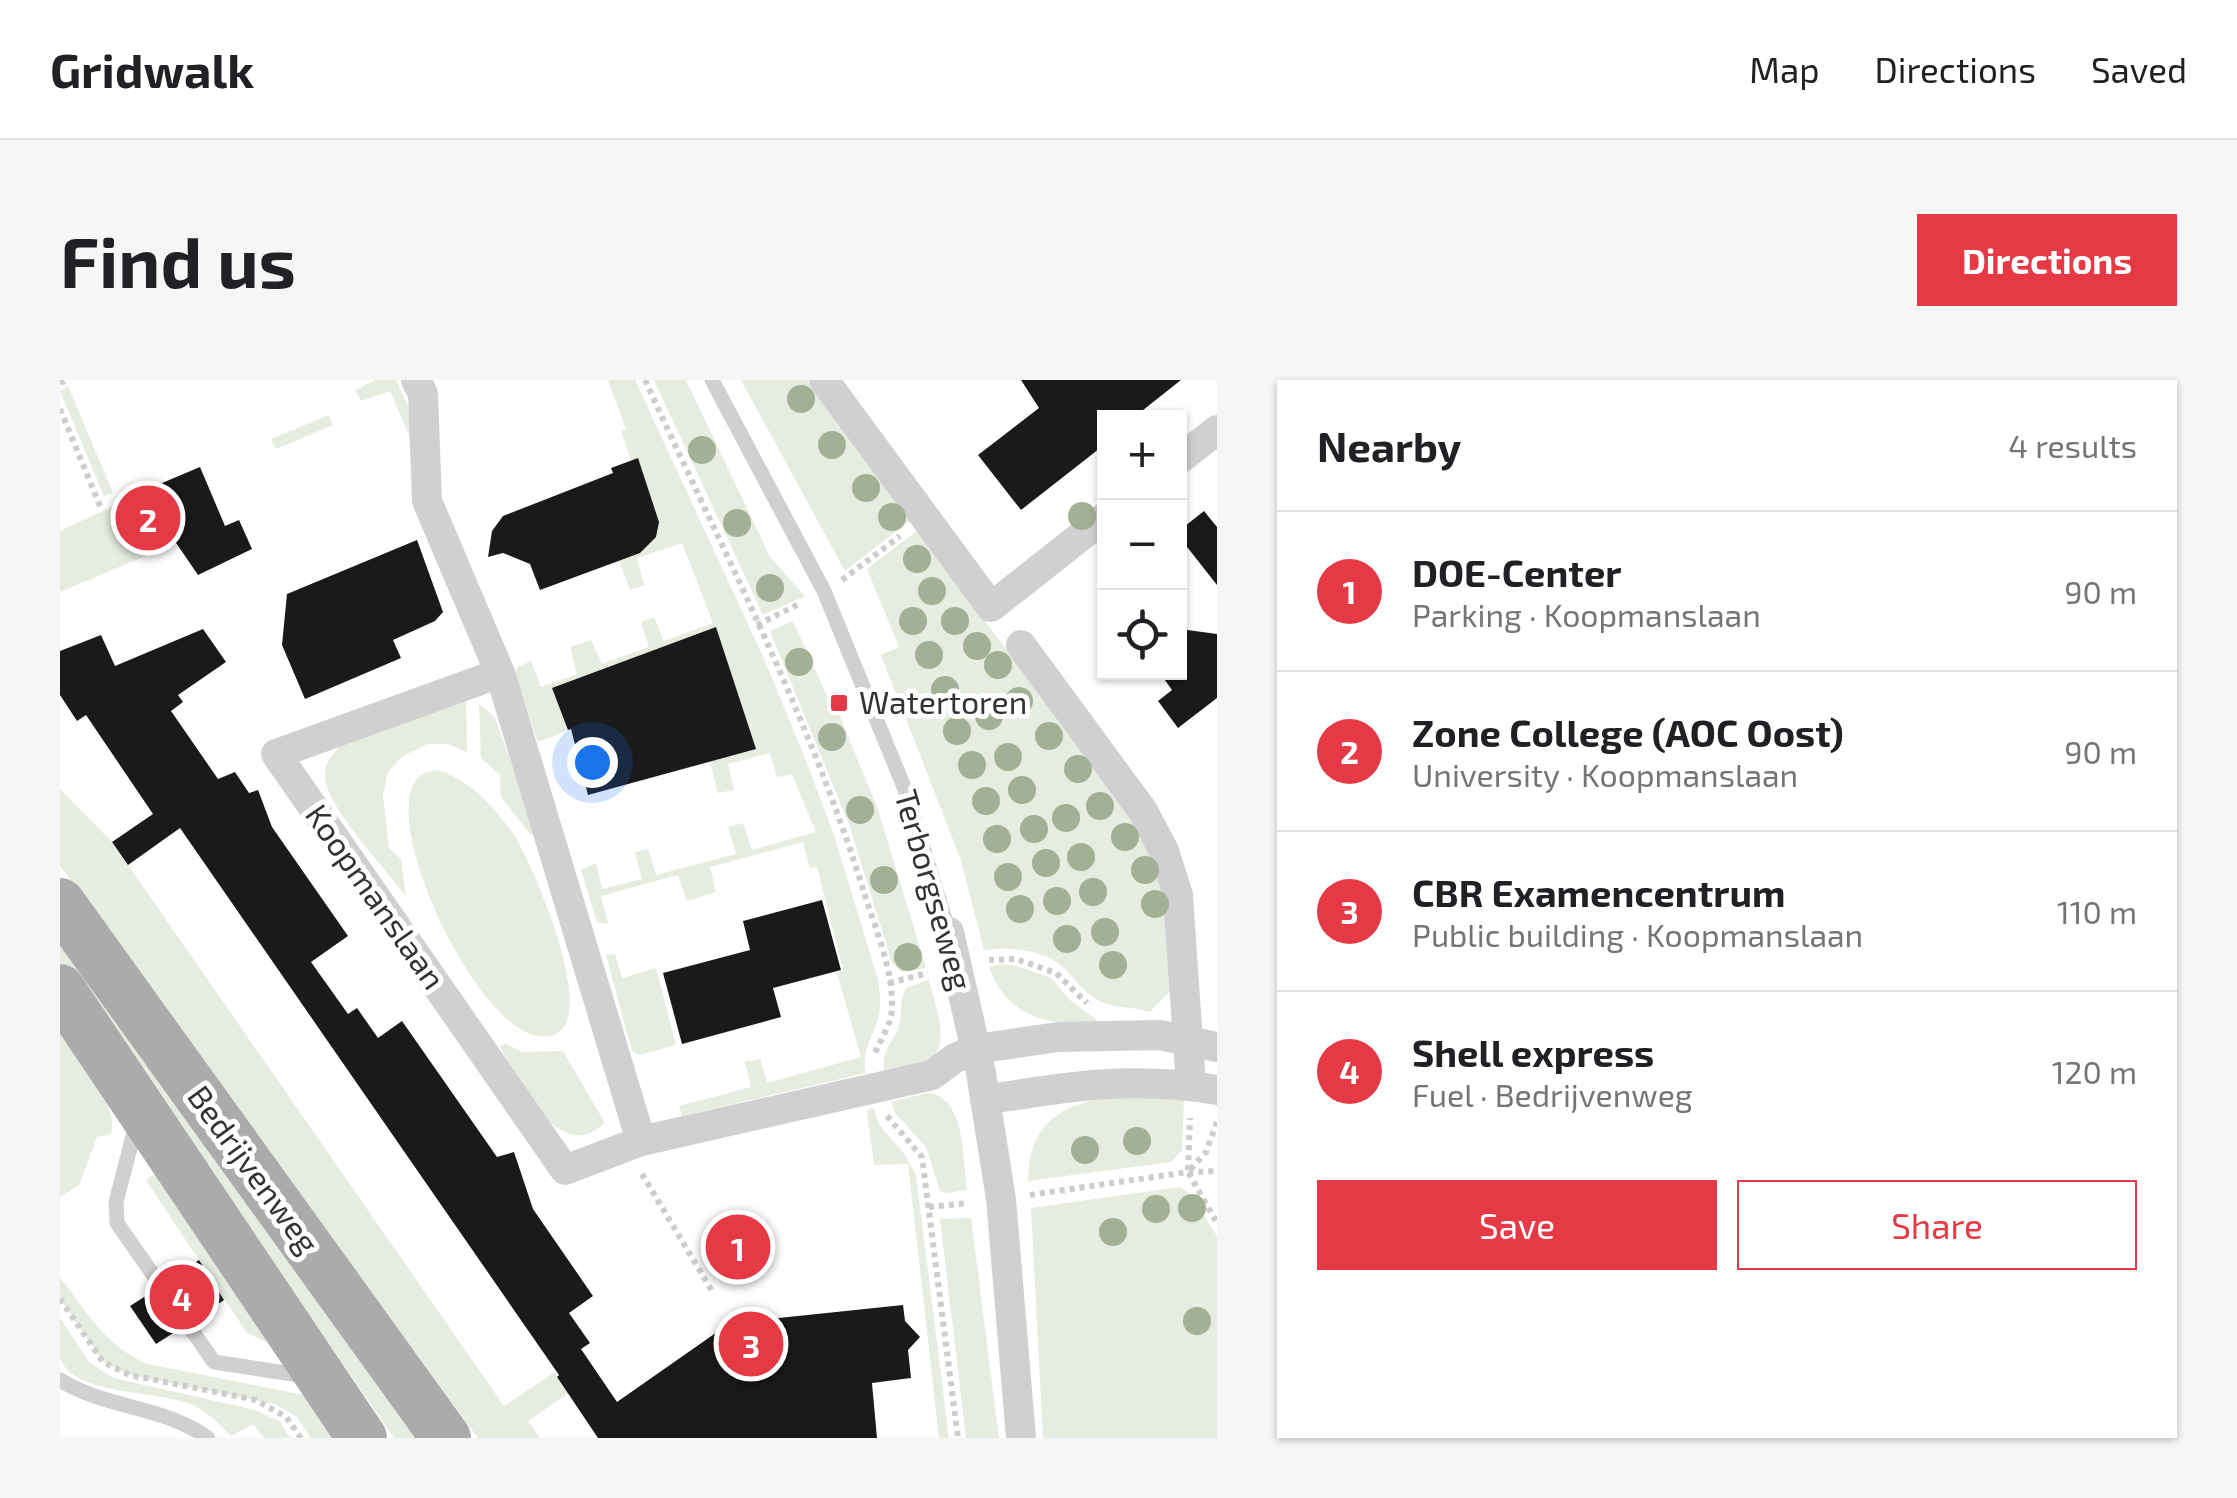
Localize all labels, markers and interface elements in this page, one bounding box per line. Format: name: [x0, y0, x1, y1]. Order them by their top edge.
text: Gridwalk: [50, 40, 254, 98]
text: Map: [1749, 48, 1820, 90]
text: Directions: [1875, 48, 2036, 90]
text: Saved: [2091, 48, 2187, 90]
button: Directions: [1917, 214, 2177, 306]
text: Find us: [60, 218, 296, 302]
map controls: [1097, 410, 1187, 680]
button: +: [1097, 410, 1187, 500]
text: Nearby: [1317, 420, 1461, 470]
text: 4 results: [2008, 426, 2137, 464]
pin: 2: [116, 480, 180, 556]
button: −: [1097, 500, 1187, 590]
text: DOE-Center: [1412, 549, 1622, 595]
text: 1: [1343, 572, 1356, 610]
text: 90 m: [2064, 572, 2137, 610]
button: locate: [1097, 590, 1187, 680]
text: Parking · Koopmanslaan: [1412, 595, 1761, 633]
place label: Watertoren: [859, 682, 1027, 720]
marker: Watertoren: [828, 692, 850, 714]
text: Zone College (AOC Oost): [1412, 709, 1844, 755]
text: 2: [1340, 732, 1359, 770]
text: 90 m: [2064, 732, 2137, 770]
your location: [567, 737, 618, 788]
text: University · Koopmanslaan: [1412, 755, 1798, 793]
street label: Terborgseweg: [888, 785, 982, 994]
street label: Koopmanslaan: [299, 796, 454, 996]
text: CBR Examencentrum: [1412, 869, 1785, 915]
text: 3: [1340, 892, 1359, 930]
text: 110 m: [2057, 892, 2137, 930]
text: Public building · Koopmanslaan: [1412, 915, 1863, 953]
text: Shell express: [1412, 1029, 1654, 1075]
text: 4: [1339, 1052, 1360, 1090]
text: 120 m: [2052, 1052, 2137, 1090]
text: Fuel · Bedrijvenweg: [1412, 1075, 1693, 1113]
street label: Bedrijvenweg: [180, 1078, 328, 1261]
button: Save: [1317, 1180, 1717, 1270]
button: Share: [1737, 1180, 2137, 1270]
pin: 1: [706, 1210, 770, 1284]
pin: 4: [150, 1260, 214, 1334]
pin: 3: [718, 1306, 784, 1382]

